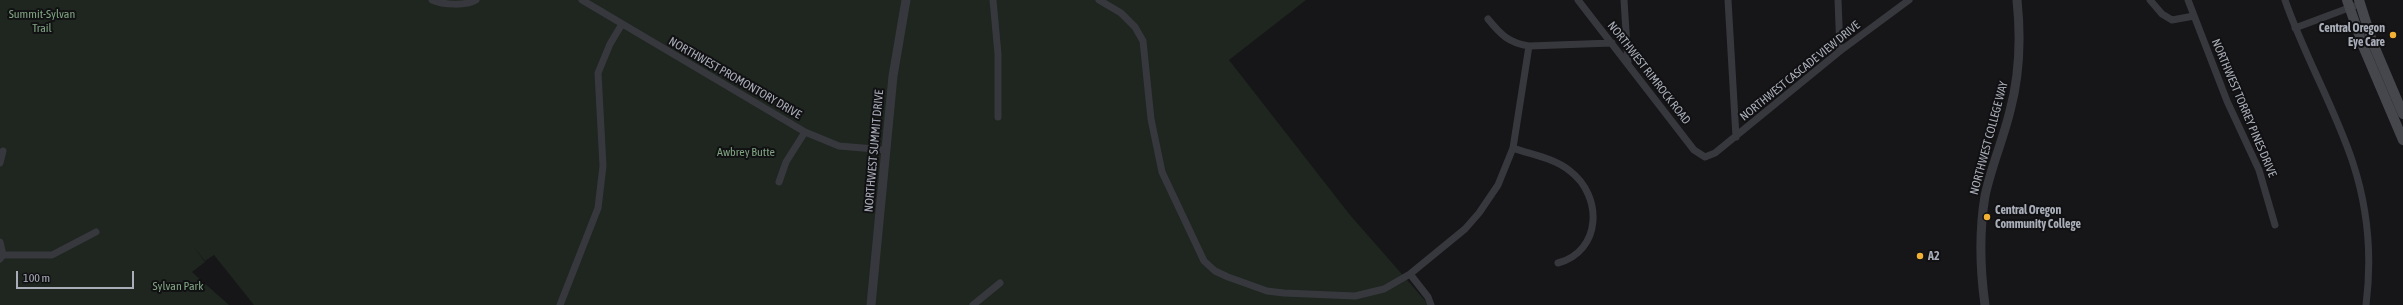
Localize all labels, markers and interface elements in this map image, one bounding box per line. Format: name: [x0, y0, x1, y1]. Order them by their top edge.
park label: Summit-Sylvan Trail: [9, 7, 75, 35]
street label: NORTHWEST CASCADE VIEW DRIVE: [1737, 18, 1863, 124]
street label: NORTHWEST RIMROCK ROAD: [1604, 19, 1694, 127]
place label: Central Oregon Eye Care: [2319, 21, 2385, 49]
marker: Central Oregon Eye Care: [2388, 30, 2398, 40]
street label: NORTHWEST PROMONTORY DRIVE: [666, 34, 804, 122]
street label: NORTHWEST TORREY PINES DRIVE: [2208, 37, 2280, 179]
street label: NORTHWEST COLLEGE WAY: [1967, 80, 2011, 196]
street label: NORTHWEST SUMMIT DRIVE: [861, 89, 887, 213]
park label: Awbrey Butte: [717, 145, 775, 159]
place label: Central Oregon Community College: [1995, 203, 2081, 231]
marker: Central Oregon Community College: [1982, 212, 1992, 222]
place label: A2: [1928, 249, 1940, 263]
marker: A2: [1915, 251, 1925, 261]
scale bar: [18, 263, 136, 289]
text: 100 m: [23, 271, 50, 285]
park label: Sylvan Park: [153, 279, 203, 293]

